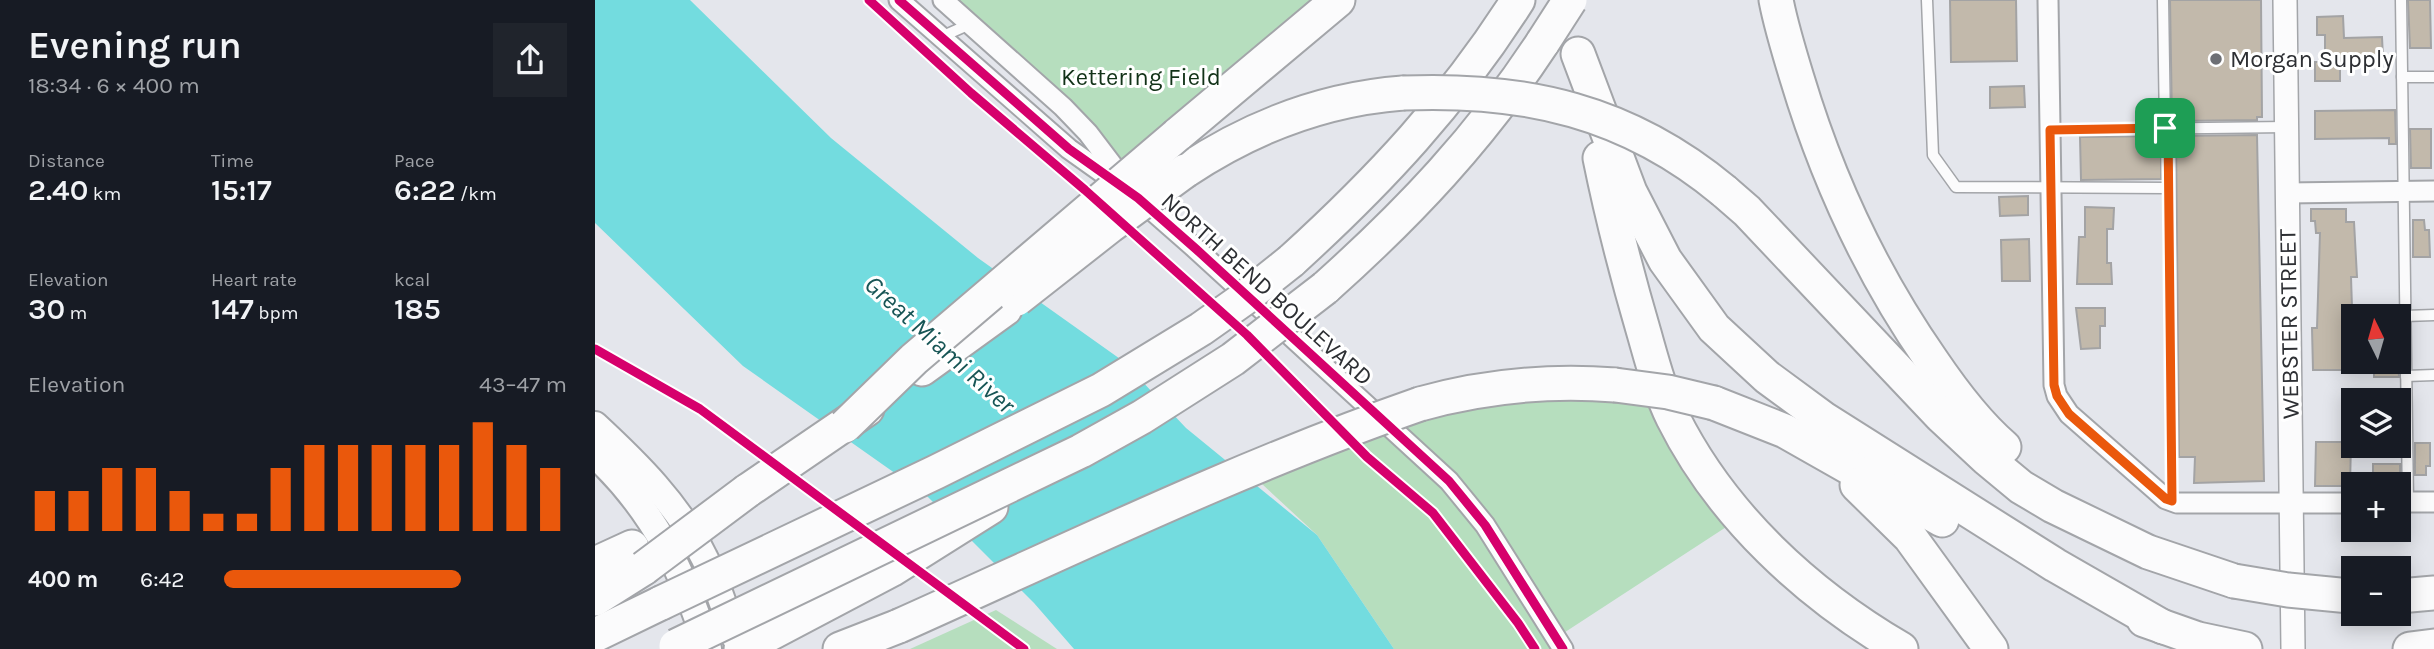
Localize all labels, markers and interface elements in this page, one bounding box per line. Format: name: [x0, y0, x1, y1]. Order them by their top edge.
text: Evening run: [28, 23, 242, 68]
button: share: [493, 23, 567, 97]
place label: Morgan Supply: [2230, 45, 2394, 73]
marker: Morgan Supply: [2208, 51, 2224, 67]
park label: Kettering Field: [1061, 63, 1221, 91]
text: 18:34 · 6 × 400 m: [28, 72, 200, 99]
pin: [2135, 98, 2195, 158]
icon: arrive: [2146, 109, 2184, 147]
text: Distance: [28, 150, 105, 172]
text: Time: [211, 150, 254, 172]
text: Pace: [394, 150, 435, 172]
text: 2.40: [28, 172, 88, 208]
text: 15:17: [211, 172, 272, 208]
text: 6:22: [394, 172, 456, 208]
text: km: [88, 183, 121, 205]
text: /km: [456, 183, 497, 205]
street label: NORTH BEND BOULEVARD: [1156, 187, 1378, 391]
street label: WEBSTER STREET: [2273, 229, 2305, 419]
text: Elevation: [28, 269, 108, 291]
text: Heart rate: [211, 269, 297, 291]
text: kcal: [394, 269, 430, 291]
water label: Great Miami River: [858, 269, 1022, 421]
text: 30: [28, 291, 65, 327]
text: 147: [211, 291, 254, 327]
text: 185: [394, 291, 441, 327]
text: m: [65, 302, 87, 324]
text: bpm: [254, 302, 298, 324]
north arrow: [2341, 304, 2411, 374]
map controls: [2341, 304, 2411, 626]
text: Elevation: [28, 371, 125, 398]
text: 43–47 m: [479, 371, 567, 398]
button: layers: [2341, 388, 2411, 458]
button: +: [2341, 472, 2411, 542]
button: −: [2341, 556, 2411, 626]
text: 400 m: [28, 566, 98, 593]
text: 6:42: [140, 566, 185, 593]

